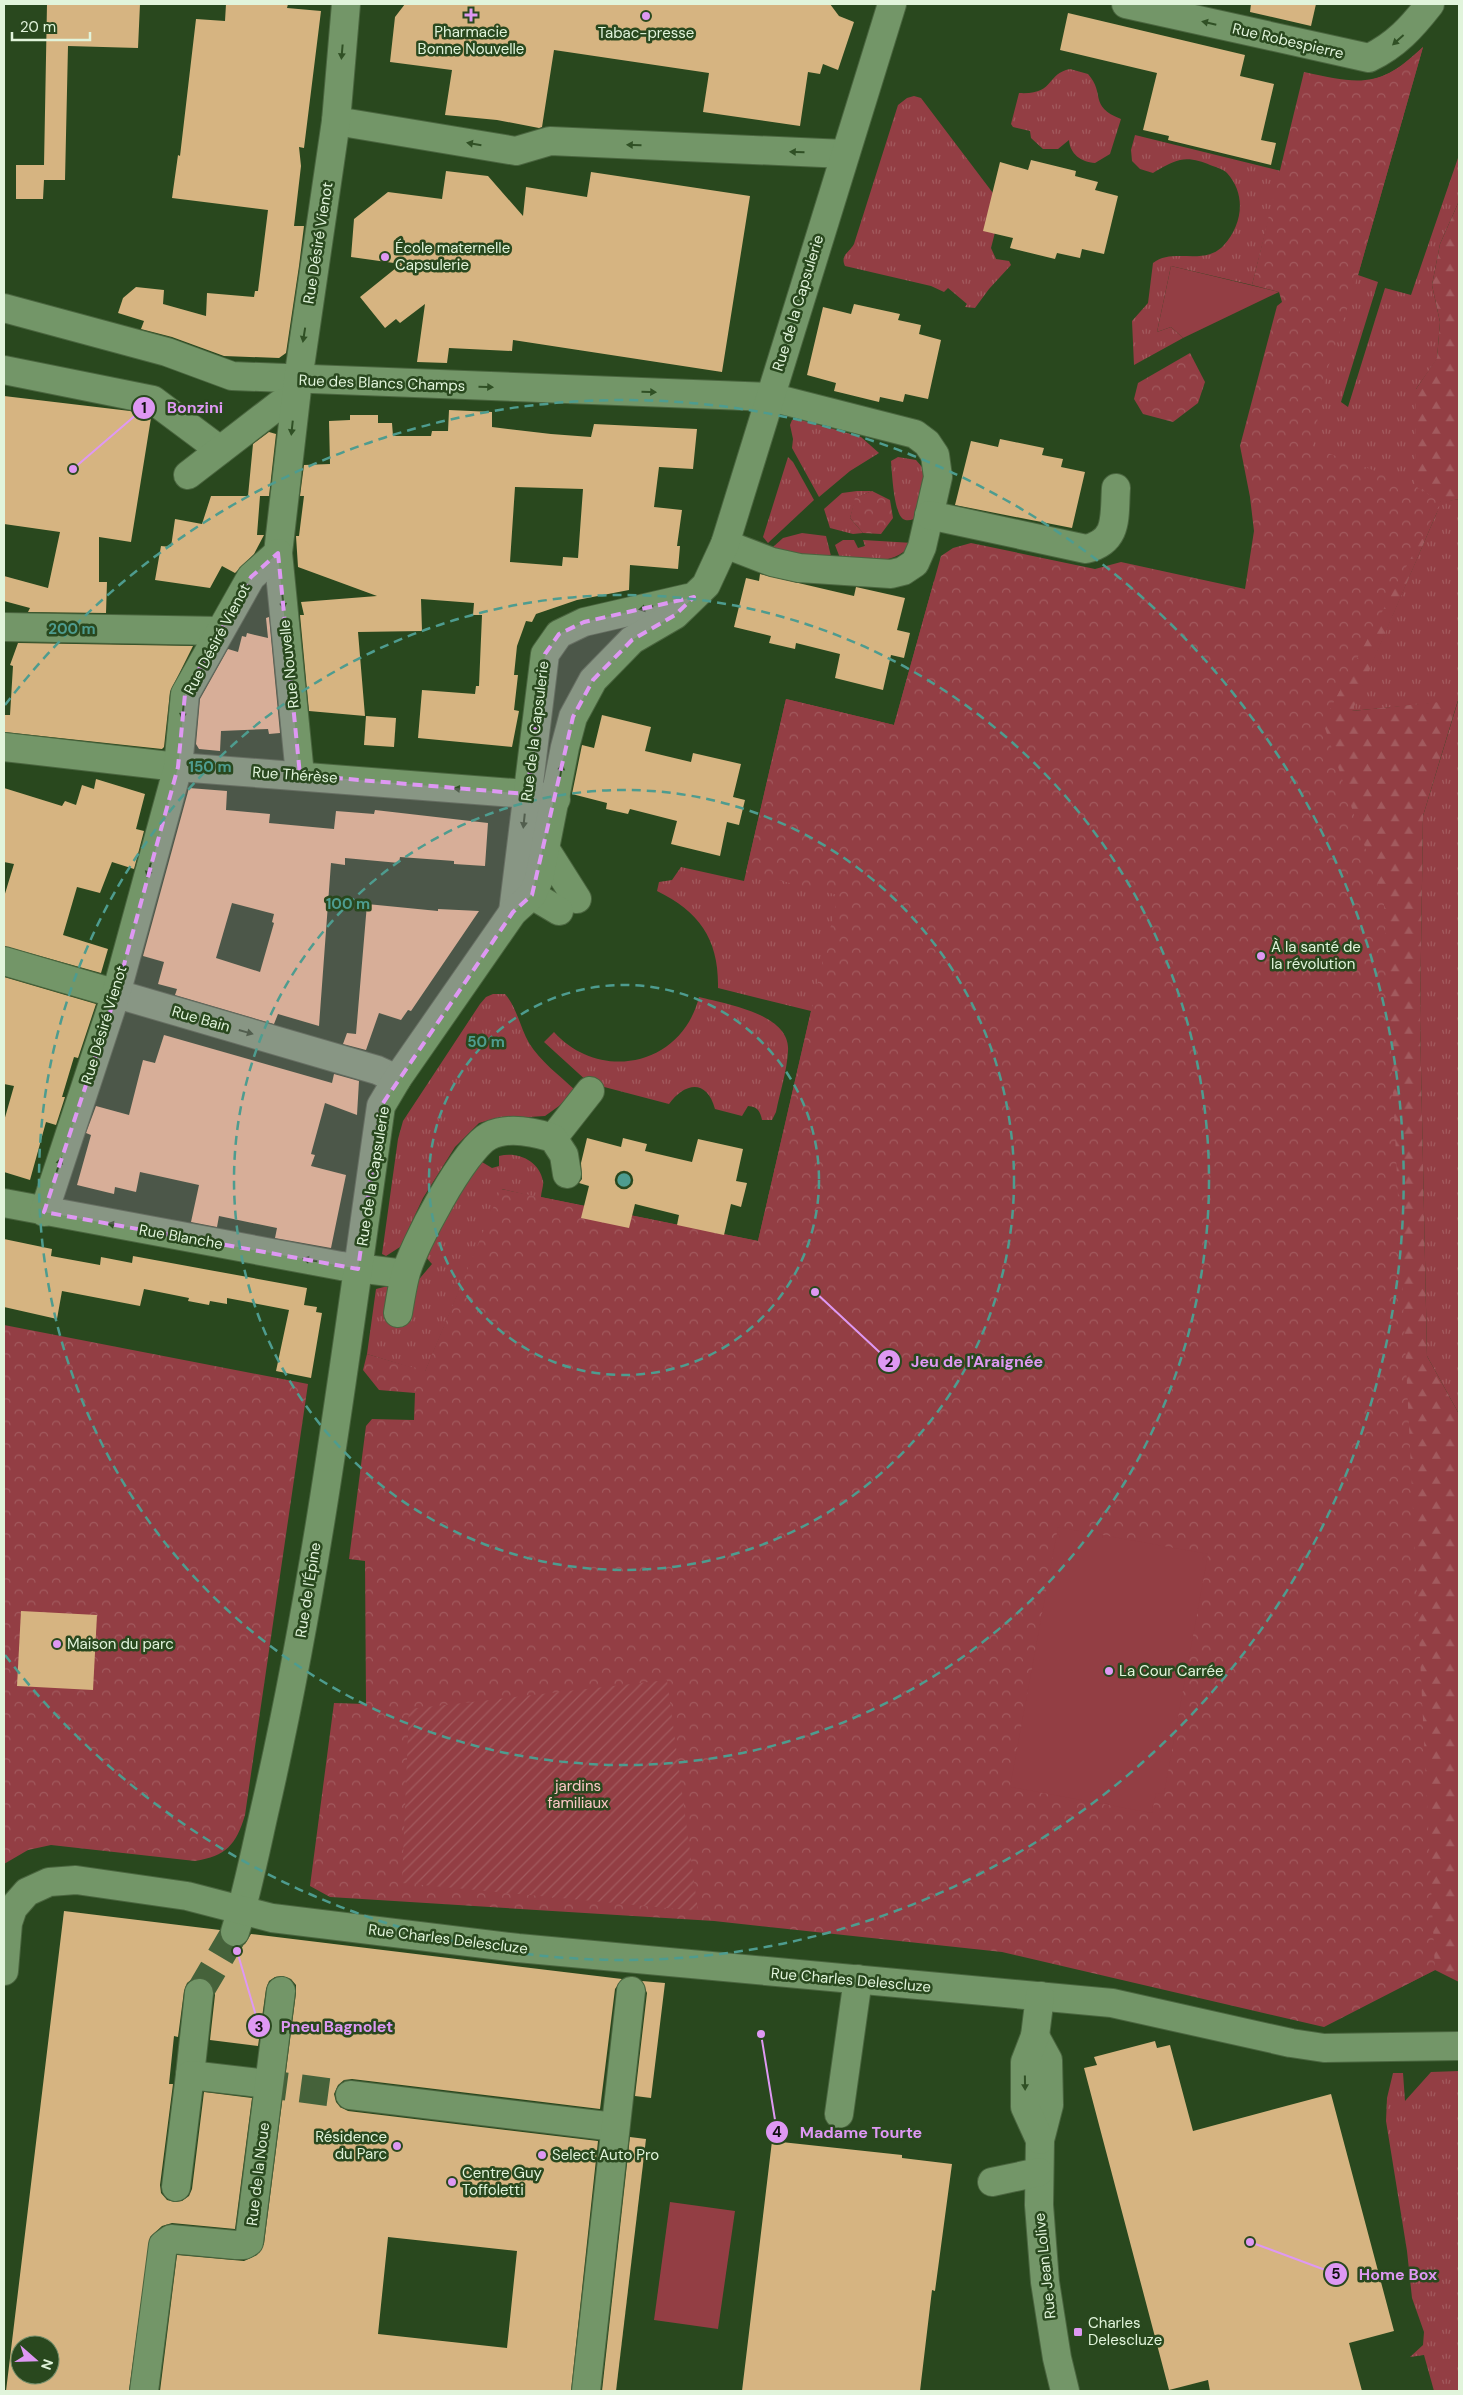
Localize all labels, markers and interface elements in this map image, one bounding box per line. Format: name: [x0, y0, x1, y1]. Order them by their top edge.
marker: Pharmacie Bonne Nouvelle: [465, 9, 477, 21]
scale bar: [12, 10, 90, 42]
marker: Tabac-presse: [640, 10, 652, 22]
text: 20 m: [20, 17, 56, 37]
street label: Rue Robespierre: [1230, 18, 1346, 64]
one-way arrow: [1202, 19, 1217, 27]
place label: Pharmacie Bonne Nouvelle: [418, 22, 524, 59]
place label: Tabac-presse: [598, 23, 694, 43]
one-way arrow: [1392, 34, 1404, 46]
one-way arrow: [337, 45, 345, 61]
one-way arrow: [465, 139, 481, 147]
one-way arrow: [626, 140, 642, 148]
one-way arrow: [788, 147, 804, 155]
street label: Rue Désiré Vienot: [299, 181, 338, 305]
street label: Rue de la Capsulerie: [768, 232, 828, 374]
place label: École maternelle Capsulerie: [395, 238, 510, 275]
marker: École maternelle Capsulerie: [379, 251, 391, 263]
one-way arrow: [300, 327, 308, 343]
street label: Rue des Blancs Champs: [298, 370, 466, 396]
one-way arrow: [478, 383, 494, 391]
one-way arrow: [641, 389, 657, 397]
callout: Bonzini: [132, 392, 233, 423]
text: Bonzini: [167, 397, 223, 418]
text: 1: [141, 398, 147, 418]
one-way arrow: [288, 420, 296, 436]
street label: Rue Désiré Vienot: [179, 580, 255, 698]
one-way arrow: [279, 594, 287, 610]
one-way arrow: [639, 604, 654, 612]
text: 200 m: [48, 619, 96, 639]
street label: Rue Nouvelle: [274, 619, 304, 709]
street label: Rue de la Capsulerie: [516, 660, 554, 802]
one-way arrow: [179, 704, 187, 720]
text: 150 m: [189, 757, 232, 777]
street label: Rue Thérèse: [252, 762, 338, 788]
one-way arrow: [557, 762, 565, 778]
one-way arrow: [453, 785, 469, 793]
one-way arrow: [520, 814, 528, 830]
one-way arrow: [145, 863, 153, 878]
text: 100 m: [326, 894, 370, 914]
place label: À la santé de la révolution: [1271, 937, 1361, 974]
marker: À la santé de la révolution: [1255, 950, 1267, 962]
street label: Rue Désiré Vienot: [76, 963, 132, 1087]
street label: Rue Bain: [170, 1001, 232, 1037]
one-way arrow: [239, 1028, 254, 1036]
text: 50 m: [467, 1032, 505, 1052]
street label: Rue de la Capsulerie: [352, 1105, 394, 1247]
one-way arrow: [56, 1158, 64, 1173]
centre of rings: [615, 1171, 633, 1189]
one-way arrow: [107, 1220, 123, 1228]
street label: Rue Blanche: [137, 1220, 225, 1254]
one-way arrow: [301, 1256, 317, 1264]
callout: Jeu de l'Araignée: [876, 1346, 1054, 1377]
text: Jeu de l'Araignée: [911, 1351, 1043, 1372]
text: 2: [885, 1352, 894, 1372]
street label: Rue de l'Épine: [291, 1541, 325, 1639]
place label: Maison du parc: [67, 1634, 174, 1654]
marker: Maison du parc: [51, 1638, 63, 1650]
place label: La Cour Carrée: [1119, 1661, 1224, 1681]
marker: La Cour Carrée: [1103, 1665, 1115, 1677]
park label: jardins familiaux: [547, 1776, 609, 1813]
street label: Rue Charles Delescluze: [367, 1919, 529, 1959]
street label: Rue Charles Delescluze: [770, 1963, 932, 1997]
callout: Pneu Bagnolet: [246, 2011, 403, 2042]
text: Pneu Bagnolet: [281, 2016, 393, 2037]
text: 3: [254, 2017, 264, 2037]
one-way arrow: [1021, 2075, 1029, 2091]
callout: Madame Tourte: [764, 2116, 932, 2147]
street label: Rue de la Noue: [242, 2121, 274, 2227]
text: 4: [772, 2122, 782, 2142]
text: Madame Tourte: [800, 2122, 922, 2143]
place label: Résidence du Parc: [315, 2127, 387, 2164]
marker: Résidence du Parc: [391, 2140, 403, 2152]
place label: Select Auto Pro: [552, 2145, 659, 2165]
marker: Select Auto Pro: [536, 2149, 548, 2161]
place label: Centre Guy Toffoletti: [462, 2163, 543, 2200]
marker: Centre Guy Toffoletti: [446, 2176, 458, 2188]
street label: Rue Jean Lolive: [1029, 2212, 1061, 2320]
callout: Home Box: [1323, 2258, 1447, 2289]
text: 5: [1331, 2264, 1341, 2284]
text: Home Box: [1359, 2264, 1437, 2285]
place label: Charles Delescluze: [1088, 2313, 1162, 2350]
marker: Charles Delescluze: [1072, 2326, 1084, 2338]
north arrow: [10, 2335, 60, 2385]
text: N: [37, 2357, 57, 2372]

